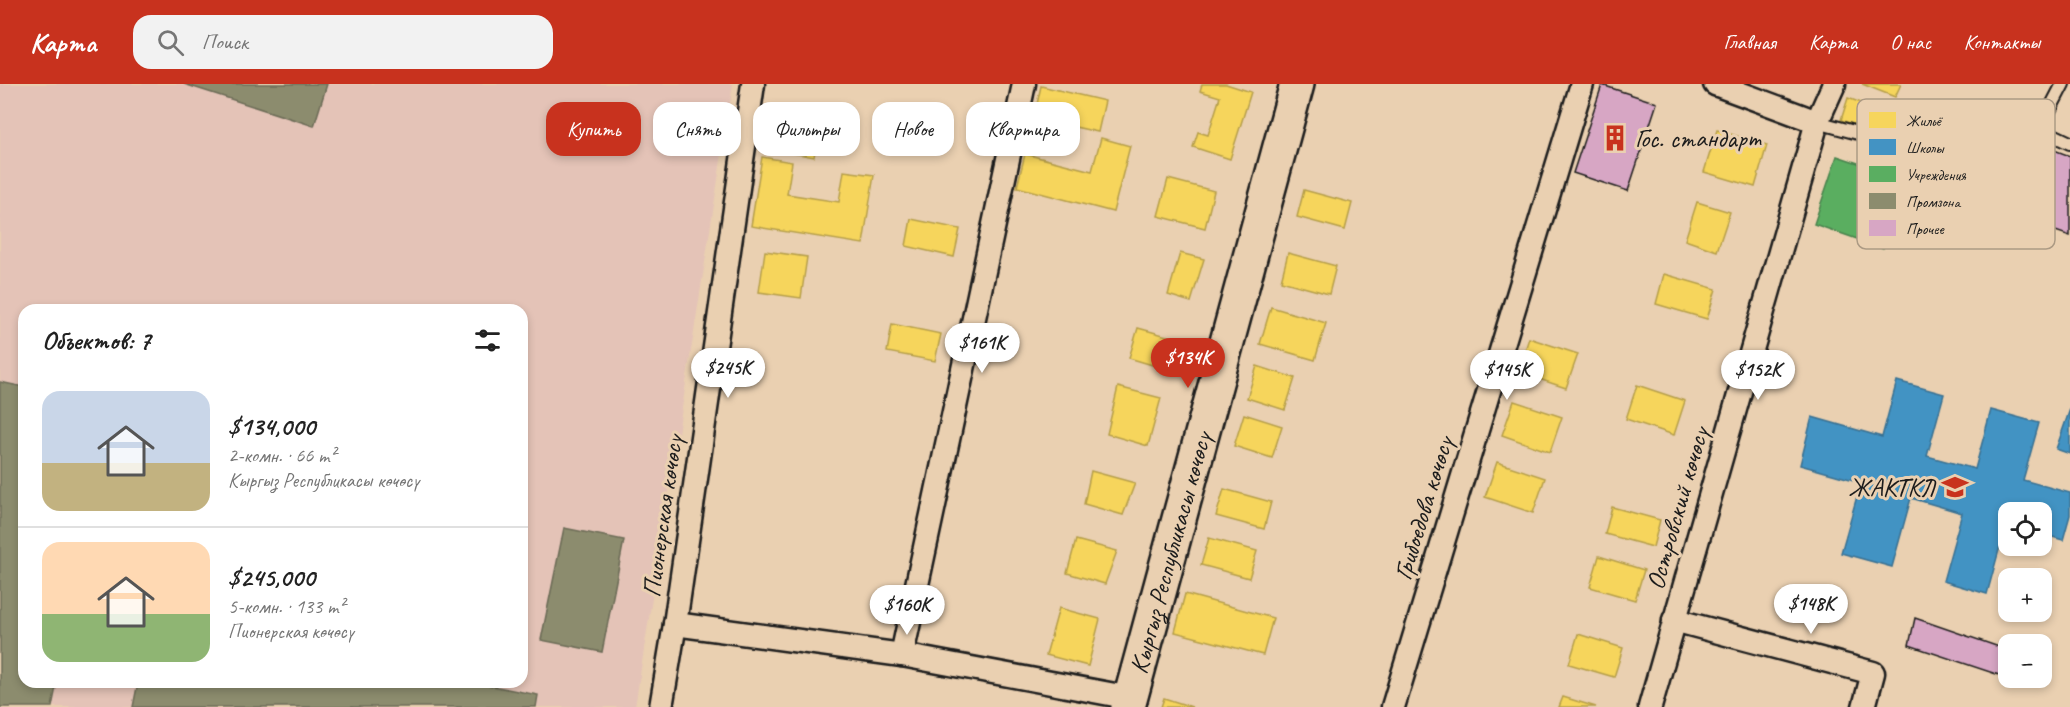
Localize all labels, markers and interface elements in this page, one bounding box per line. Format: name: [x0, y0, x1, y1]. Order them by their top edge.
search box: [133, 15, 553, 69]
text: Карта: [30, 25, 97, 60]
icon: search: [154, 26, 187, 59]
text: Поиск: [202, 28, 248, 56]
text: Главная: [1723, 29, 1776, 55]
text: Карта: [1809, 29, 1857, 55]
text: О нас: [1890, 29, 1931, 55]
text: Контакты: [1964, 29, 2040, 55]
legend: [1857, 99, 2055, 249]
chip: Купить: [546, 102, 641, 156]
chip: Снять: [653, 102, 741, 156]
chip: Фильтры: [753, 102, 860, 156]
chip: Новое: [872, 102, 954, 156]
chip: Квартира: [966, 102, 1080, 156]
text: Жильё: [1906, 111, 1944, 131]
place label: Гос. стандарт: [1635, 122, 1762, 155]
building icon: Гос. стандарт: [1600, 123, 1630, 153]
text: Школы: [1906, 138, 1945, 158]
text: Учреждения: [1906, 165, 1967, 185]
text: Промзона: [1906, 192, 1961, 212]
text: Прочее: [1906, 219, 1945, 239]
pin: $161K: [940, 323, 1024, 374]
text: Объектов: 7: [42, 324, 151, 357]
icon: filters: [471, 324, 504, 357]
text: $161K: [959, 330, 1005, 355]
pin: $134K: [1146, 338, 1230, 389]
text: $134K: [1165, 345, 1211, 370]
pin: $245K: [686, 348, 770, 399]
pin: $145K: [1465, 350, 1549, 401]
pin: $152K: [1716, 350, 1800, 401]
text: $245K: [705, 355, 751, 380]
text: $145K: [1484, 357, 1530, 382]
text: $152K: [1735, 357, 1781, 382]
text: $134,000: [228, 410, 315, 443]
icon: home: [90, 415, 162, 487]
street label: Островский көчөсү: [1639, 421, 1717, 593]
street label: Кыргыз Республикасы көчөсү: [1122, 426, 1220, 677]
street label: Пионерская көчөсү: [635, 430, 691, 599]
street label: Грибоедова көчөсү: [1386, 430, 1462, 584]
text: 2-комн. · 66 m²: [228, 443, 336, 468]
text: Кыргыз Республикасы көчөсү: [228, 468, 420, 493]
place label: ЖАКТКЛ: [1848, 471, 1936, 504]
school or university icon: ЖАКТКЛ: [1940, 472, 1970, 502]
map controls: [1998, 502, 2052, 688]
button: locate: [1998, 502, 2052, 556]
text: $245,000: [228, 561, 315, 594]
icon: home: [90, 566, 162, 638]
button: +: [1998, 568, 2052, 622]
pin: $148K: [1769, 584, 1853, 635]
pin: $160K: [865, 585, 949, 636]
text: $148K: [1788, 591, 1834, 616]
text: $160K: [884, 592, 930, 617]
text: 5-комн. · 133 m²: [228, 594, 345, 619]
text: Пионерская көчөсү: [228, 619, 354, 644]
button: −: [1998, 634, 2052, 688]

